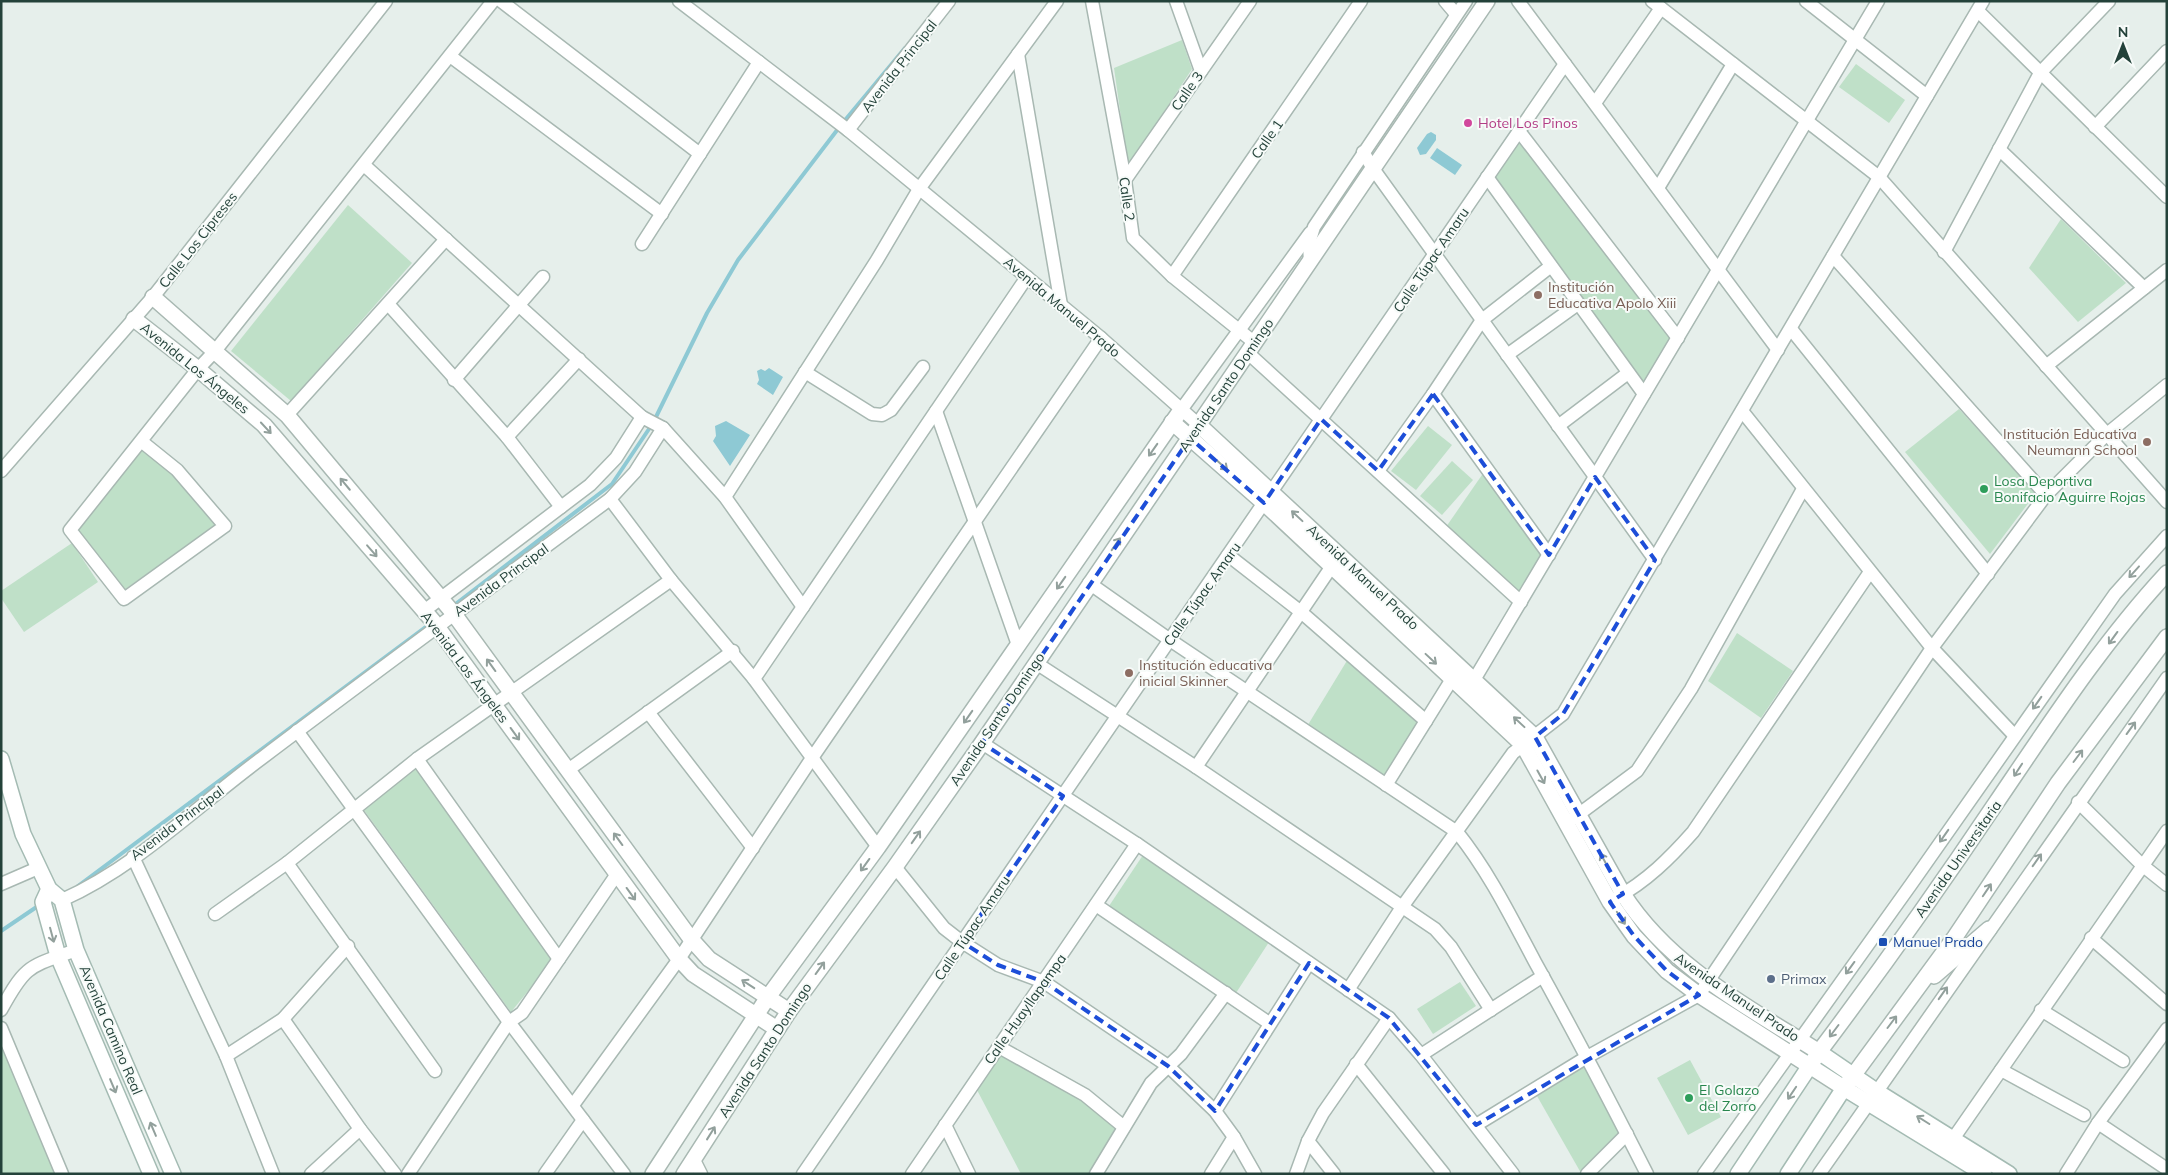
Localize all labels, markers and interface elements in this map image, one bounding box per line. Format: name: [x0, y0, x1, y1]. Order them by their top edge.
street label: Avenida Principal: [857, 16, 941, 116]
north arrow: [2098, 20, 2148, 70]
text: N: [2118, 23, 2128, 41]
street label: Calle 3: [1167, 68, 1207, 114]
place label: Hotel Los Pinos: [1478, 114, 1578, 132]
street label: Calle 1: [1247, 116, 1287, 162]
marker: Hotel Los Pinos: [1462, 117, 1474, 129]
street label: Calle 2: [1115, 176, 1139, 222]
street label: Calle Los Cipreses: [155, 188, 241, 292]
street label: Calle Túpac Amaru: [1389, 204, 1473, 316]
street label: Avenida Manuel Prado: [1000, 253, 1124, 361]
place label: Institución Educativa Apolo Xiii: [1548, 278, 1676, 312]
marker: Institución Educativa Apolo Xiii: [1532, 289, 1544, 301]
street label: Avenida Santo Domingo: [1175, 315, 1277, 455]
street label: Avenida Los Ángeles: [137, 318, 253, 418]
one-way arrow: [260, 422, 272, 435]
place label: Institución Educativa Neumann School: [2003, 425, 2137, 459]
marker: Institución Educativa Neumann School: [2141, 436, 2153, 448]
one-way arrow: [1148, 442, 1158, 456]
one-way arrow: [1215, 460, 1228, 471]
place label: Losa Deportiva Bonifacio Aguirre Rojas: [1994, 472, 2146, 506]
one-way arrow: [340, 478, 351, 491]
marker: Losa Deportiva Bonifacio Aguirre Rojas: [1978, 483, 1990, 495]
one-way arrow: [1291, 511, 1304, 522]
street label: Avenida Manuel Prado: [1303, 520, 1423, 634]
one-way arrow: [1111, 537, 1121, 551]
street label: Calle Túpac Amaru: [1159, 539, 1245, 649]
street label: Avenida Principal: [450, 540, 552, 620]
one-way arrow: [367, 544, 378, 557]
one-way arrow: [2128, 566, 2140, 579]
one-way arrow: [1056, 576, 1066, 590]
street label: Avenida Los Ángeles: [417, 607, 513, 727]
one-way arrow: [2108, 631, 2119, 644]
street label: Avenida Santo Domingo: [946, 649, 1048, 789]
one-way arrow: [1425, 653, 1437, 665]
place label: Institución educativa inicial Skinner: [1139, 656, 1272, 690]
one-way arrow: [486, 658, 496, 672]
marker: Institución educativa inicial Skinner: [1123, 667, 1135, 679]
one-way arrow: [2032, 695, 2042, 709]
one-way arrow: [963, 710, 973, 724]
one-way arrow: [1513, 716, 1526, 728]
one-way arrow: [2126, 721, 2136, 735]
one-way arrow: [510, 727, 521, 740]
one-way arrow: [2073, 749, 2083, 763]
one-way arrow: [2013, 762, 2023, 776]
one-way arrow: [1536, 770, 1546, 784]
street label: Avenida Principal: [127, 782, 227, 864]
street label: Avenida Universitaria: [1911, 797, 2005, 921]
one-way arrow: [1939, 829, 1949, 843]
one-way arrow: [911, 830, 921, 844]
one-way arrow: [613, 832, 623, 846]
one-way arrow: [1599, 852, 1609, 867]
one-way arrow: [2032, 854, 2042, 868]
one-way arrow: [860, 857, 870, 871]
street label: Calle Túpac Amaru: [930, 872, 1014, 984]
one-way arrow: [1982, 884, 1992, 898]
one-way arrow: [626, 887, 637, 900]
one-way arrow: [1616, 911, 1626, 925]
one-way arrow: [48, 927, 58, 943]
place label: Manuel Prado: [1893, 933, 1983, 951]
marker: Manuel Prado: [1877, 936, 1889, 948]
street label: Avenida Manuel Prado: [1671, 948, 1803, 1046]
street label: Calle Huayllapampa: [980, 950, 1070, 1068]
one-way arrow: [1845, 961, 1855, 975]
one-way arrow: [815, 962, 825, 976]
street label: Avenida Camino Real: [76, 963, 146, 1097]
place label: Primax: [1781, 970, 1827, 988]
marker: Primax: [1765, 973, 1777, 985]
street label: Avenida Santo Domingo: [715, 979, 815, 1121]
one-way arrow: [741, 979, 755, 990]
one-way arrow: [1938, 987, 1949, 1001]
one-way arrow: [1887, 1015, 1897, 1029]
one-way arrow: [1829, 1024, 1840, 1037]
one-way arrow: [109, 1078, 119, 1093]
place label: El Golazo del Zorro: [1699, 1081, 1759, 1115]
one-way arrow: [1786, 1086, 1797, 1100]
marker: El Golazo del Zorro: [1683, 1092, 1695, 1104]
one-way arrow: [1916, 1115, 1930, 1126]
one-way arrow: [148, 1122, 158, 1137]
one-way arrow: [706, 1126, 716, 1140]

